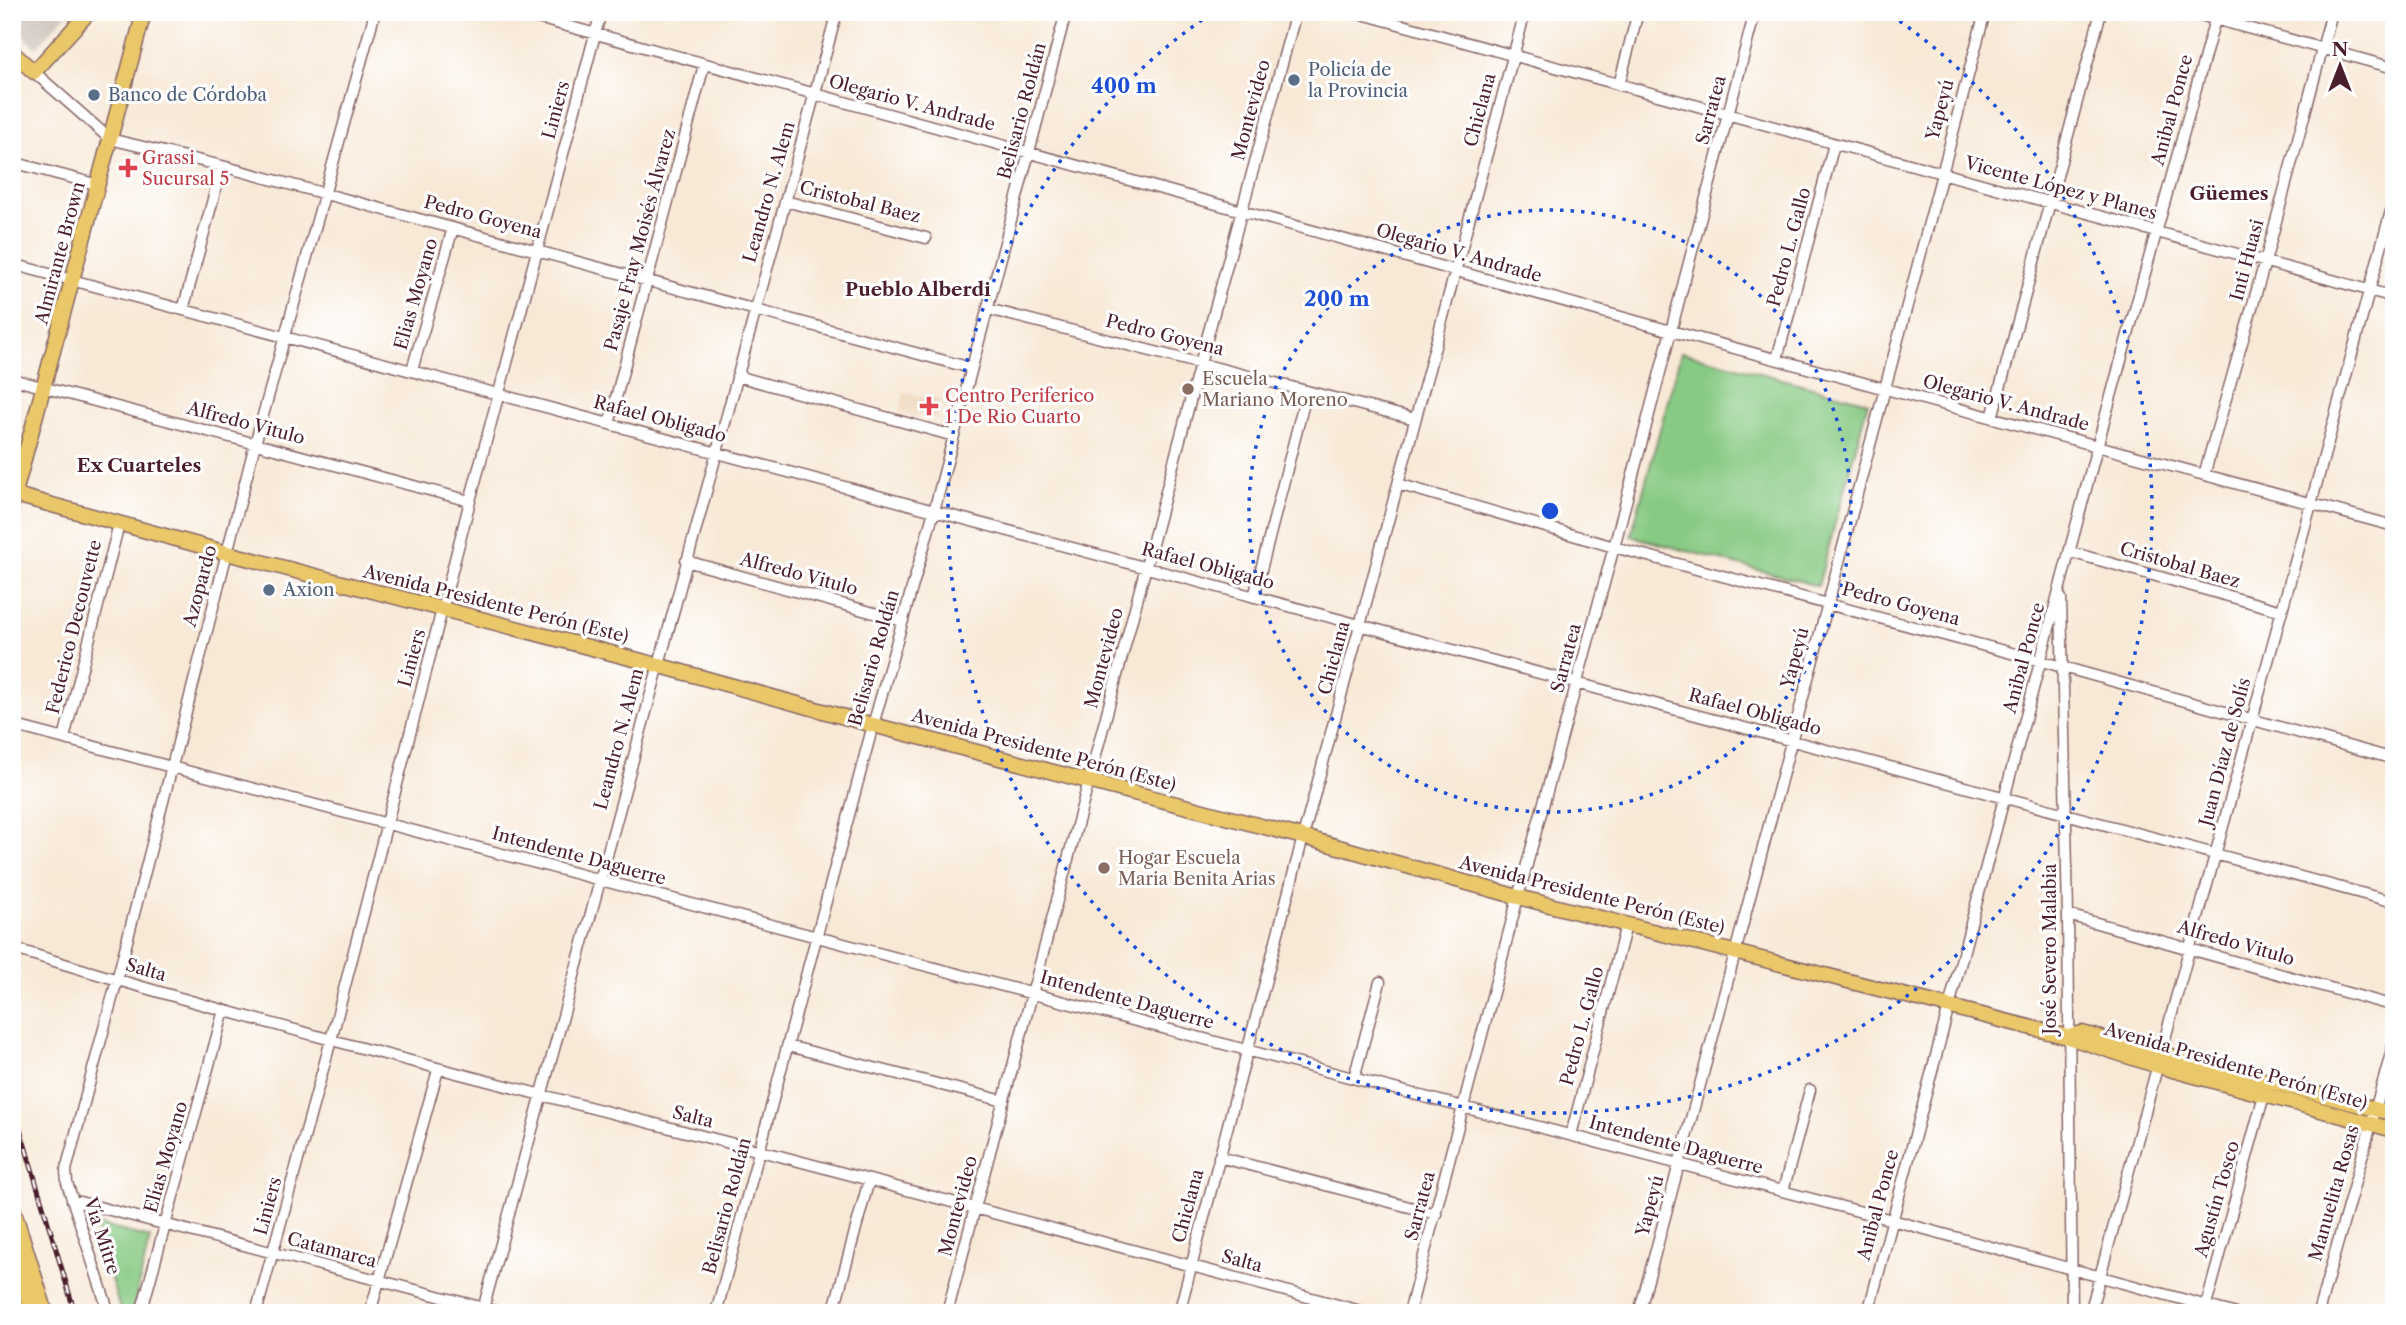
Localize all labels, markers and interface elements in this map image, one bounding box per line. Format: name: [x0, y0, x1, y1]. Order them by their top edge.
north arrow: [2304, 32, 2374, 102]
text: N: [2332, 38, 2348, 61]
street label: Belisario Roldán: [993, 40, 1051, 182]
street label: Anibal Ponce: [2146, 52, 2197, 169]
street label: Montevideo: [1227, 57, 1275, 163]
place label: Policía de la Provincia: [1308, 59, 1409, 102]
street label: Olegario V. Andrade: [826, 70, 998, 136]
street label: Chiclana: [1460, 70, 1501, 149]
marker: Policía de la Provincia: [1286, 72, 1302, 88]
text: 400 m: [1091, 73, 1157, 98]
street label: Sarratea: [1691, 73, 1731, 147]
street label: Yapeyú: [1921, 77, 1959, 144]
street label: Liniers: [538, 78, 574, 142]
place label: Banco de Córdoba: [108, 84, 268, 106]
marker: Banco de Córdoba: [86, 87, 102, 103]
street label: Leandro N. Alem: [738, 119, 800, 265]
street label: Pasaje Fray Moisés Álvarez: [599, 126, 680, 353]
place label: Grassi Sucursal 5: [142, 147, 229, 190]
street label: Vicente López y Planes: [1961, 151, 2160, 224]
marker: Grassi Sucursal 5: [120, 160, 136, 176]
street label: Cristobal Baez: [797, 176, 923, 228]
street label: Almirante Brown: [30, 179, 90, 328]
district label: Güemes: [2189, 182, 2269, 205]
street label: Pedro L. Gallo: [1762, 185, 1816, 309]
street label: Pedro Goyena: [422, 191, 545, 243]
street label: Inti Huasi: [2226, 216, 2269, 303]
street label: Olegario V. Andrade: [1374, 219, 1544, 287]
street label: Elias Moyano: [390, 236, 442, 352]
district label: Pueblo Alberdi: [845, 278, 991, 301]
text: 200 m: [1304, 286, 1370, 311]
street label: Pedro Goyena: [1104, 310, 1227, 360]
place label: Escuela Mariano Moreno: [1202, 368, 1348, 411]
street label: Olegario V. Andrade: [1920, 370, 2092, 436]
marker: Escuela Mariano Moreno: [1180, 381, 1196, 397]
place label: Centro Periferico 1 De Rio Cuarto: [945, 385, 1094, 428]
street label: Rafael Obligado: [591, 391, 729, 447]
street label: Alfredo Vitulo: [184, 396, 307, 449]
marker: Centro Periferico 1 De Rio Cuarto: [919, 396, 939, 416]
district label: Ex Cuarteles: [77, 454, 201, 477]
centre of rings: [1538, 499, 1562, 523]
street label: Cristobal Baez: [2117, 537, 2243, 593]
street label: Federico Decouvette: [42, 538, 106, 716]
street label: Rafael Obligado: [1139, 538, 1277, 594]
street label: Azopardo: [178, 543, 221, 630]
street label: Alfredo Vitulo: [737, 547, 860, 600]
street label: Avenida Presidente Perón (Este): [360, 560, 631, 648]
street label: Pedro Goyena: [1840, 578, 1963, 630]
place label: Axion: [282, 579, 335, 601]
marker: Axion: [261, 582, 277, 598]
street label: Belisario Roldán: [844, 587, 904, 729]
street label: Anibal Ponce: [1998, 600, 2049, 717]
street label: Montevideo: [1080, 605, 1128, 711]
street label: Chiclana: [1314, 618, 1355, 697]
street label: Sarratea: [1546, 621, 1586, 695]
street label: Yapeyú: [1776, 625, 1814, 692]
street label: Liniers: [394, 626, 430, 690]
street label: Leandro N. Alem: [590, 666, 649, 812]
street label: Juan Díaz de Solís: [2194, 675, 2255, 832]
street label: Rafael Obligado: [1686, 684, 1824, 740]
street label: Avenida Presidente Perón (Este): [909, 704, 1178, 796]
street label: Intendente Daguerre: [490, 822, 668, 890]
place label: Hogar Escuela Maria Benita Arias: [1118, 847, 1276, 890]
street label: Avenida Presidente Perón (Este): [1456, 851, 1727, 939]
marker: Hogar Escuela Maria Benita Arias: [1096, 860, 1112, 876]
street label: José Severo Malabia: [2039, 863, 2061, 1038]
street label: Alfredo Vitulo: [2174, 915, 2297, 970]
street label: Salta: [123, 954, 169, 986]
street label: Pedro L. Gallo: [1555, 964, 1609, 1088]
street label: Intendente Daguerre: [1038, 966, 1216, 1034]
street label: Avenida Presidente Perón (Este): [2101, 1018, 2370, 1114]
street label: Elías Moyano: [140, 1099, 192, 1215]
street label: Salta: [670, 1101, 716, 1133]
street label: Intendente Daguerre: [1587, 1111, 1765, 1179]
street label: Manuelita Rosas: [2304, 1122, 2364, 1264]
street label: Belisario Roldán: [698, 1135, 756, 1277]
street label: Agustín Tosco: [2190, 1138, 2244, 1261]
street label: Anibal Ponce: [1852, 1147, 1903, 1264]
street label: Montevideo: [934, 1153, 982, 1259]
street label: Chiclana: [1168, 1166, 1209, 1245]
street label: Sarratea: [1400, 1169, 1440, 1243]
street label: Yapeyú: [1631, 1173, 1669, 1240]
street label: Liniers: [250, 1174, 286, 1238]
street label: Vía Mitre: [79, 1194, 125, 1277]
street label: Catamarca: [285, 1227, 380, 1273]
street label: Salta: [1219, 1245, 1265, 1277]

